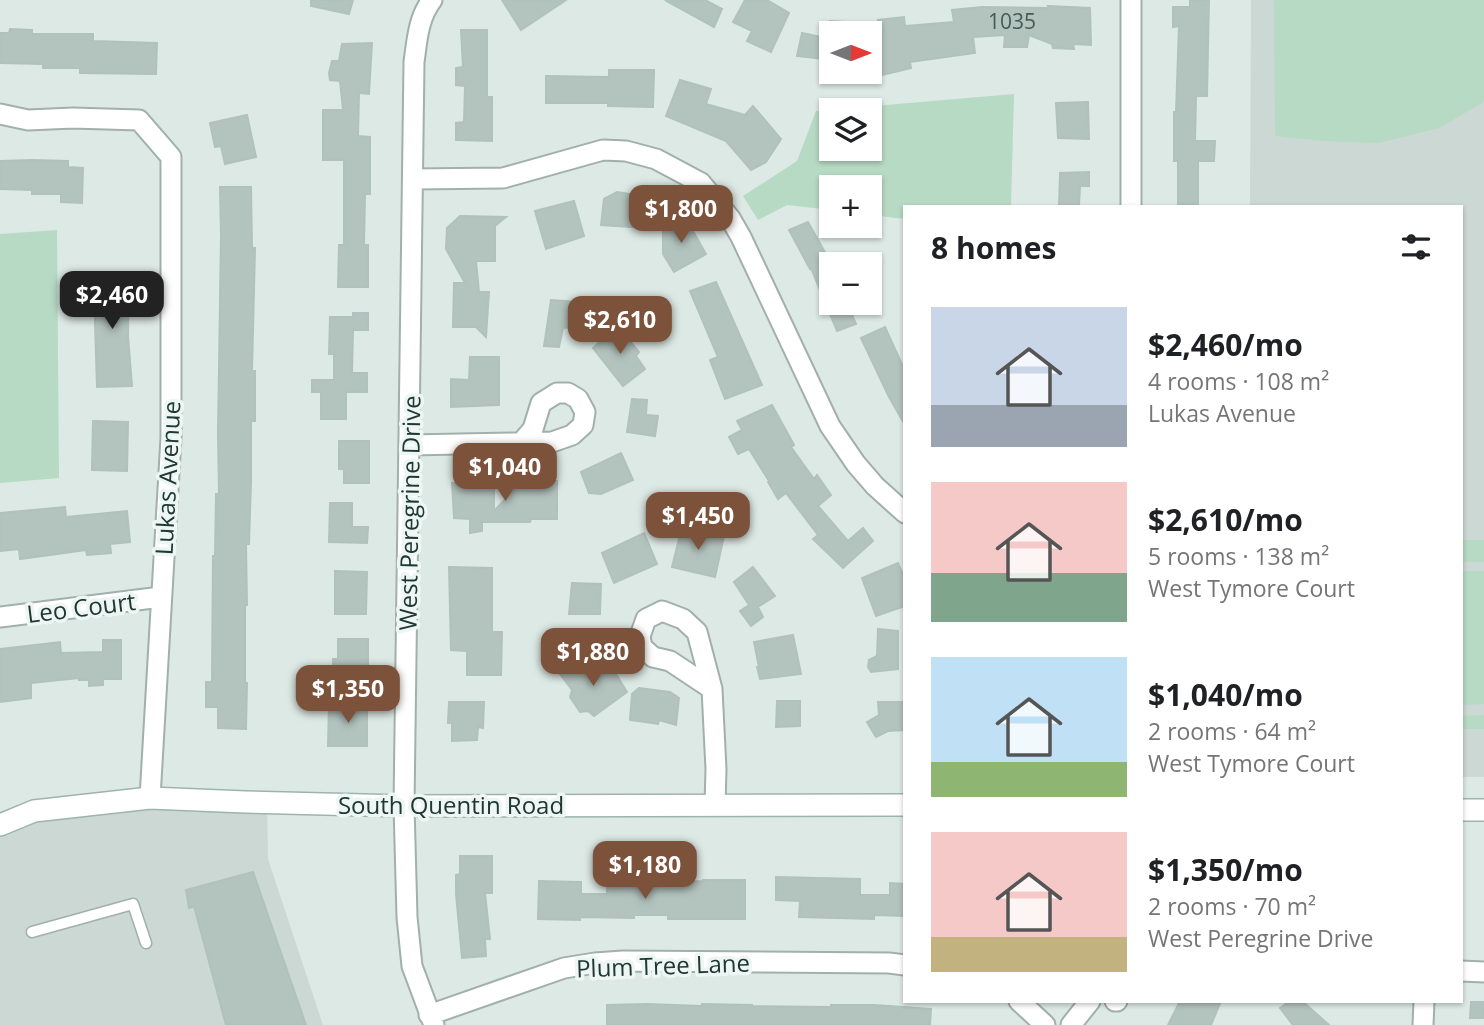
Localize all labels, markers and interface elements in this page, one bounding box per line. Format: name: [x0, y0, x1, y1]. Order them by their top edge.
house number: 1035: [988, 7, 1036, 35]
north arrow: [819, 21, 882, 84]
map controls: [819, 21, 882, 315]
button: layers: [819, 98, 882, 161]
button: +: [819, 175, 882, 238]
pin: $1,800: [624, 186, 738, 245]
text: $1,800: [645, 192, 717, 224]
text: 8 homes: [931, 227, 1056, 268]
icon: filters: [1397, 228, 1435, 266]
button: −: [819, 252, 882, 315]
pin: $2,460: [55, 272, 169, 331]
text: $2,460: [76, 278, 148, 310]
pin: $2,610: [563, 296, 677, 356]
text: $2,610: [584, 303, 656, 335]
text: $2,460/mo: [1148, 324, 1303, 365]
icon: home: [987, 335, 1071, 419]
text: 4 rooms · 108 m²: [1148, 365, 1329, 397]
street label: West Peregrine Drive: [390, 395, 428, 631]
text: Lukas Avenue: [1148, 397, 1296, 429]
street label: Lukas Avenue: [146, 400, 188, 556]
pin: $1,040: [448, 444, 562, 503]
text: $1,040: [469, 450, 541, 482]
pin: $1,450: [641, 492, 755, 552]
text: $1,450: [662, 499, 734, 531]
text: $2,610/mo: [1148, 499, 1303, 540]
icon: home: [987, 510, 1071, 594]
text: 5 rooms · 138 m²: [1148, 540, 1329, 572]
text: West Tymore Court: [1148, 572, 1355, 604]
street label: Leo Court: [25, 584, 137, 630]
pin: $1,880: [536, 628, 650, 688]
text: $1,880: [557, 635, 629, 667]
pin: $1,350: [291, 666, 405, 725]
text: $1,350: [312, 672, 384, 704]
text: $1,040/mo: [1148, 674, 1303, 715]
icon: home: [987, 685, 1071, 769]
text: 2 rooms · 64 m²: [1148, 715, 1316, 747]
text: West Tymore Court: [1148, 747, 1355, 779]
street label: South Quentin Road: [338, 788, 564, 821]
pin: $1,180: [588, 842, 702, 901]
text: $1,180: [609, 848, 681, 880]
text: $1,350/mo: [1148, 849, 1303, 890]
icon: home: [987, 860, 1071, 944]
text: 2 rooms · 70 m²: [1148, 890, 1316, 922]
text: West Peregrine Drive: [1148, 922, 1373, 954]
street label: Plum Tree Lane: [576, 945, 750, 985]

